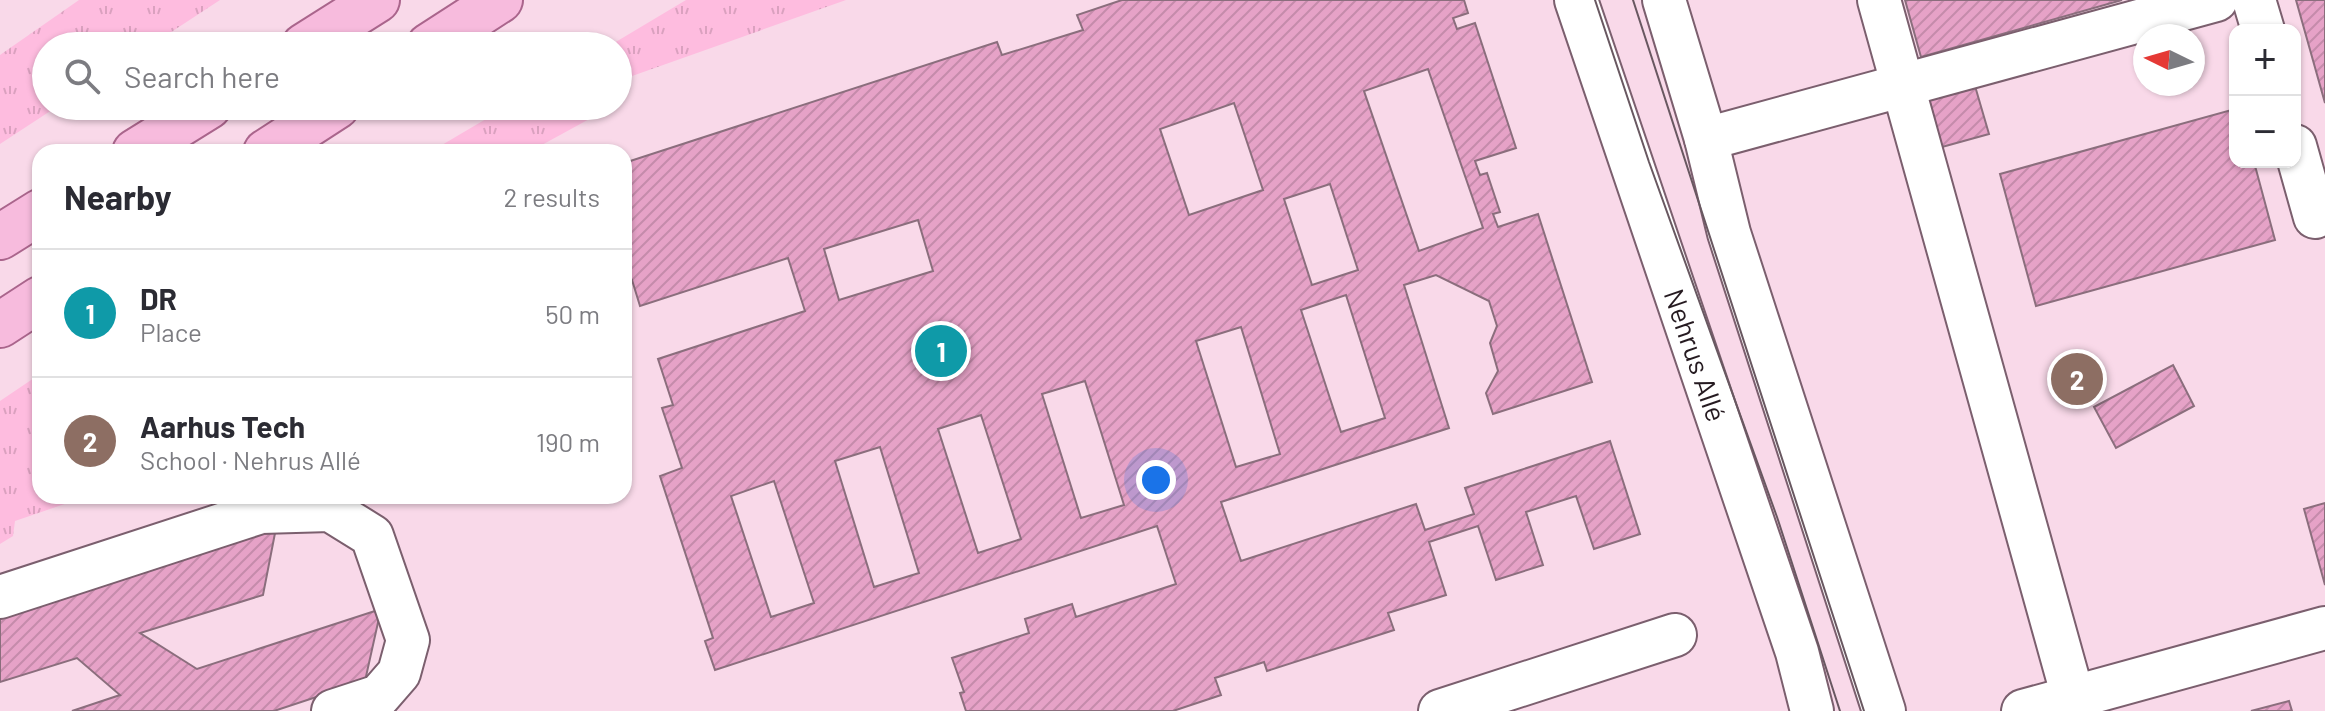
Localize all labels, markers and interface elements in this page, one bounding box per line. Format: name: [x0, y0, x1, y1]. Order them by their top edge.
north arrow: [2133, 24, 2205, 96]
map controls: [2229, 24, 2301, 168]
button: +: [2229, 24, 2301, 96]
search box: [32, 32, 632, 120]
icon: search: [60, 54, 104, 98]
text: Search here: [124, 58, 280, 94]
button: −: [2229, 96, 2301, 168]
text: Nearby: [64, 176, 172, 217]
text: 2 results: [504, 181, 600, 212]
text: DR: [140, 280, 177, 316]
street label: Nehrus Allé: [1657, 284, 1735, 426]
text: 1: [85, 298, 95, 329]
text: 50 m: [545, 298, 600, 329]
text: Place: [140, 316, 202, 347]
pin: 1: [915, 321, 967, 381]
pin: 2: [2051, 349, 2103, 409]
text: Aarhus Tech: [140, 408, 305, 444]
text: 2: [83, 426, 97, 457]
text: 190 m: [536, 426, 600, 457]
text: School · Nehrus Allé: [140, 444, 361, 475]
your location: [1136, 460, 1176, 500]

